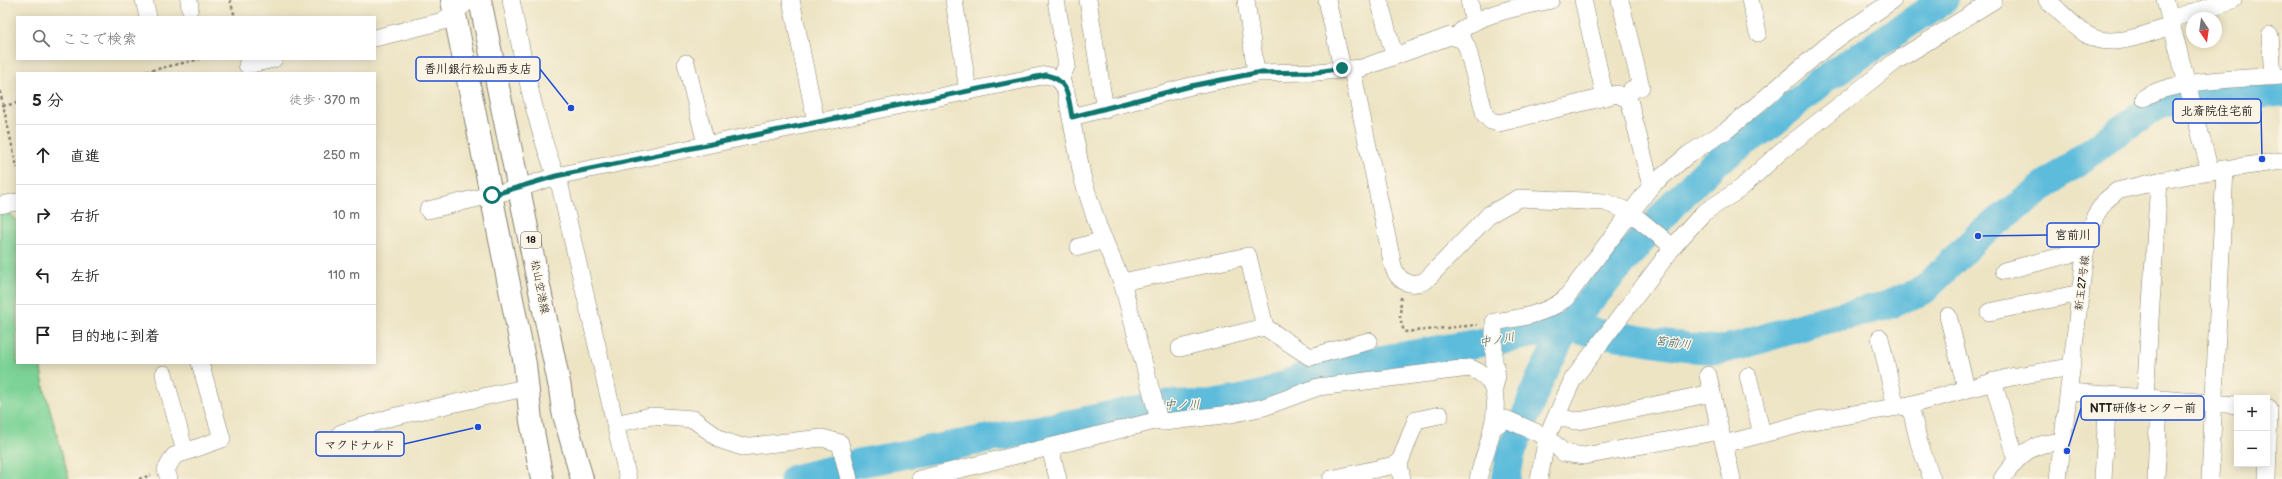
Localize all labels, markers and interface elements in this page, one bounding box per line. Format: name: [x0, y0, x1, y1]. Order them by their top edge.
north arrow: [2186, 12, 2222, 48]
search box: [16, 16, 376, 60]
icon: search: [30, 27, 52, 49]
text: ここで検索: [62, 30, 137, 49]
callout: 香川銀行松山西支店: [416, 57, 540, 81]
route end: [1333, 59, 1351, 77]
text: 香川銀行松山西支店: [424, 62, 532, 77]
text: 5 分: [32, 91, 63, 111]
text: 徒歩 · 370 m: [289, 92, 360, 108]
callout: 北斎院住宅前: [2173, 99, 2261, 123]
text: 北斎院住宅前: [2181, 104, 2253, 119]
icon: ahead: [32, 144, 54, 166]
text: 直進: [70, 147, 100, 166]
text: 250 m: [323, 147, 360, 163]
route start: [483, 186, 501, 204]
icon: right: [32, 204, 54, 226]
text: 右折: [70, 207, 100, 226]
text: 10 m: [333, 207, 360, 223]
callout: 宮前川: [2047, 223, 2099, 247]
text: 宮前川: [2055, 228, 2091, 243]
road number: 18: [521, 232, 541, 248]
street label: 新玉27号線: [2072, 254, 2092, 312]
street label: 松山空港線: [528, 259, 552, 315]
icon: left: [32, 264, 54, 286]
text: 左折: [70, 267, 100, 286]
text: 110 m: [328, 267, 360, 283]
icon: arrive: [32, 324, 54, 346]
text: 目的地に到着: [70, 327, 160, 346]
water label: 中ノ川: [1478, 329, 1516, 351]
water label: 宮前川: [1654, 333, 1692, 353]
map controls: [2234, 395, 2270, 467]
button: +: [2234, 395, 2270, 431]
callout: NTT研修センター前: [2081, 396, 2204, 420]
water label: 中ノ川: [1164, 397, 1200, 413]
text: NTT研修センター前: [2090, 401, 2196, 416]
button: −: [2234, 431, 2270, 467]
callout: マクドナルド: [316, 432, 404, 456]
text: マクドナルド: [324, 438, 396, 453]

